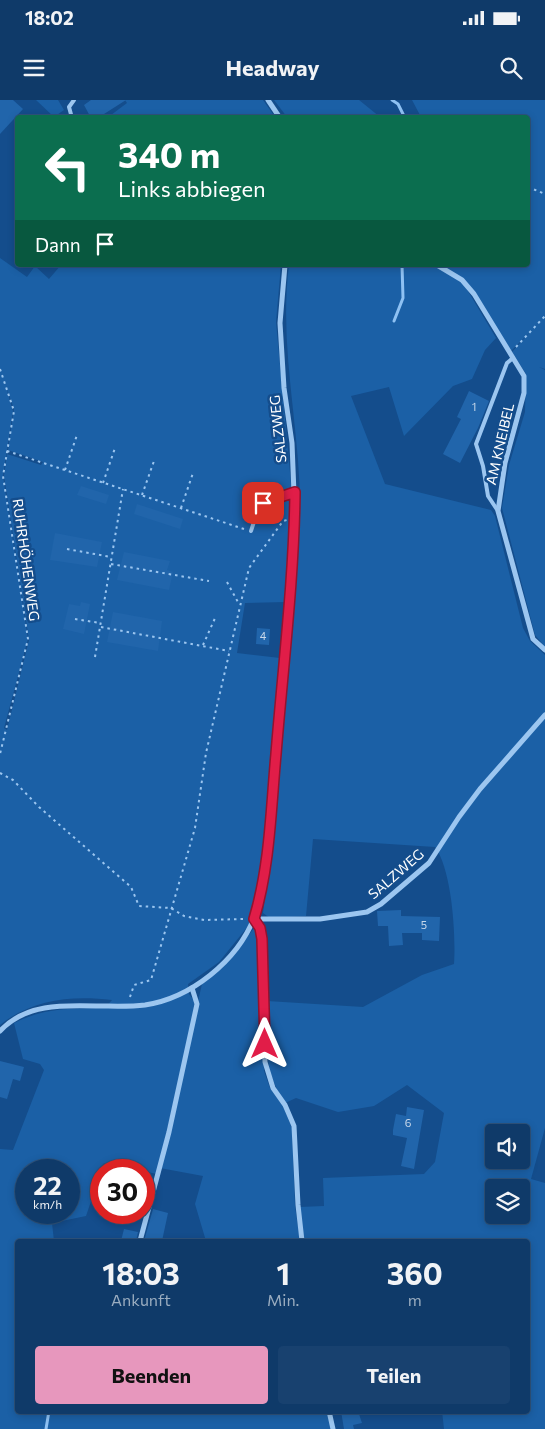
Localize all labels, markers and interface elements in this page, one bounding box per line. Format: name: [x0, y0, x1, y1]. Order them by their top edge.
text: 18:02: [25, 6, 74, 29]
icon: menu: [20, 54, 48, 82]
text: Headway: [226, 54, 319, 81]
icon: search: [497, 54, 525, 82]
text: 340 m: [118, 132, 220, 175]
icon: left: [35, 135, 100, 200]
text: Links abbiegen: [118, 175, 266, 202]
icon: arrive: [91, 230, 119, 258]
text: Dann: [35, 233, 81, 256]
street label: SALZWEG: [265, 394, 290, 464]
house number: 1: [472, 400, 476, 413]
street label: AM KNEIBEL: [482, 401, 517, 486]
pin: [242, 482, 284, 524]
icon: arrive: [249, 489, 277, 517]
street label: RUHRHÖHENWEG: [9, 498, 43, 622]
house number: 4: [260, 629, 267, 642]
street label: SALZWEG: [364, 845, 427, 902]
house number: 5: [421, 918, 427, 931]
position arrow: [238, 1017, 290, 1069]
house number: 6: [405, 1116, 412, 1129]
map controls: [485, 1124, 530, 1224]
button: sound: [485, 1124, 530, 1169]
speed limit sign: 30: [90, 1159, 155, 1224]
text: 22: [33, 1170, 62, 1200]
button: layers: [485, 1179, 530, 1224]
text: km/h: [33, 1197, 62, 1211]
text: 18:03: [102, 1254, 180, 1291]
text: 1: [276, 1254, 290, 1291]
text: 360: [387, 1254, 443, 1291]
text: Ankunft: [111, 1290, 171, 1309]
text: Min.: [267, 1290, 299, 1309]
text: m: [408, 1290, 422, 1309]
button: Beenden: [35, 1346, 268, 1404]
button: Teilen: [278, 1346, 510, 1404]

